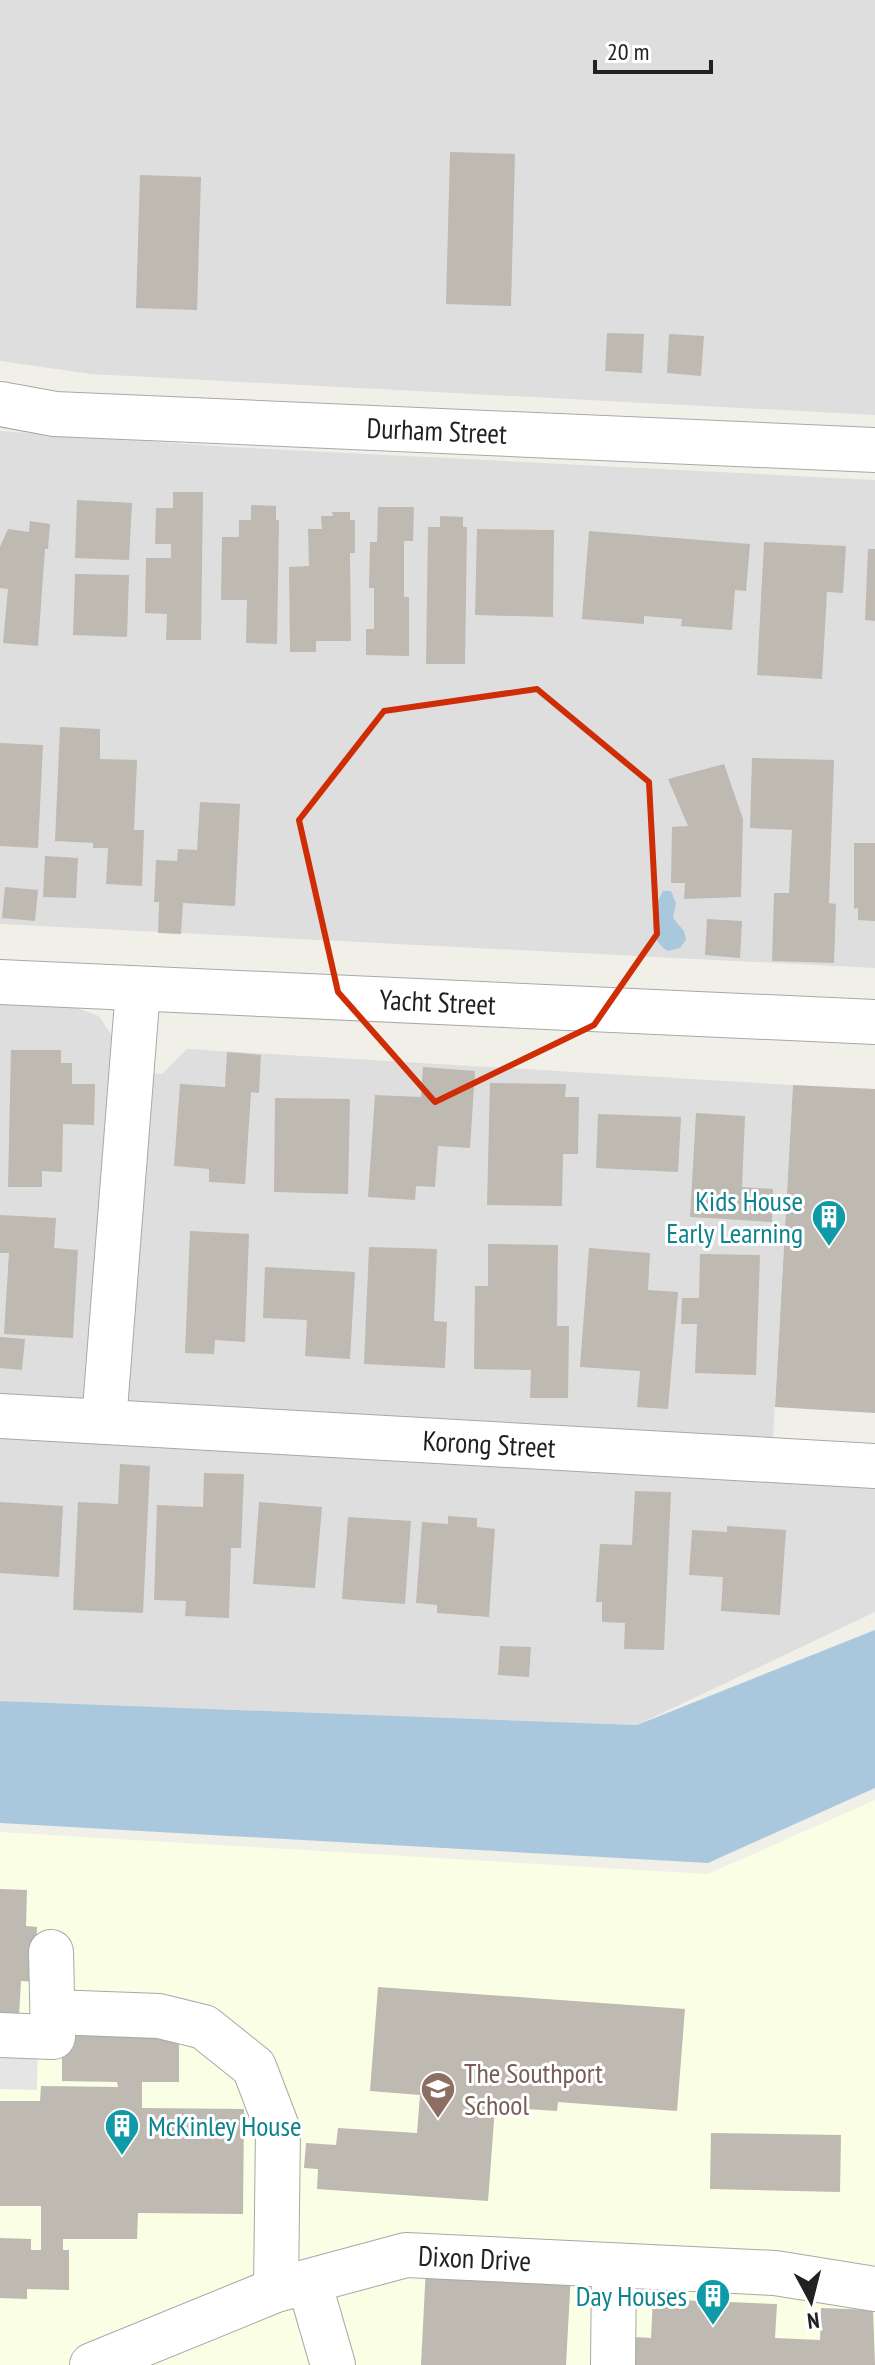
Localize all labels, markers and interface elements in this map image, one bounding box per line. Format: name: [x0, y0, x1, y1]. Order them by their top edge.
scale bar: [595, 24, 711, 74]
text: 20 m: [607, 36, 649, 67]
street label: Durham Street: [366, 409, 508, 452]
street label: Yacht Street: [379, 980, 497, 1023]
place label: Kids House Early Learning: [666, 1182, 803, 1251]
building icon: Kids House Early Learning: [810, 1198, 848, 1248]
street label: Korong Street: [422, 1421, 557, 1466]
place label: The Southport School: [464, 2054, 603, 2123]
school or university icon: The Southport School: [419, 2070, 457, 2120]
building icon: McKinley House: [103, 2107, 141, 2157]
place label: McKinley House: [148, 2107, 302, 2144]
street label: Dixon Drive: [417, 2237, 532, 2279]
north arrow: [771, 2261, 851, 2341]
place label: Day Houses: [576, 2277, 687, 2314]
building icon: Day Houses: [694, 2277, 732, 2327]
text: N: [806, 2306, 821, 2335]

